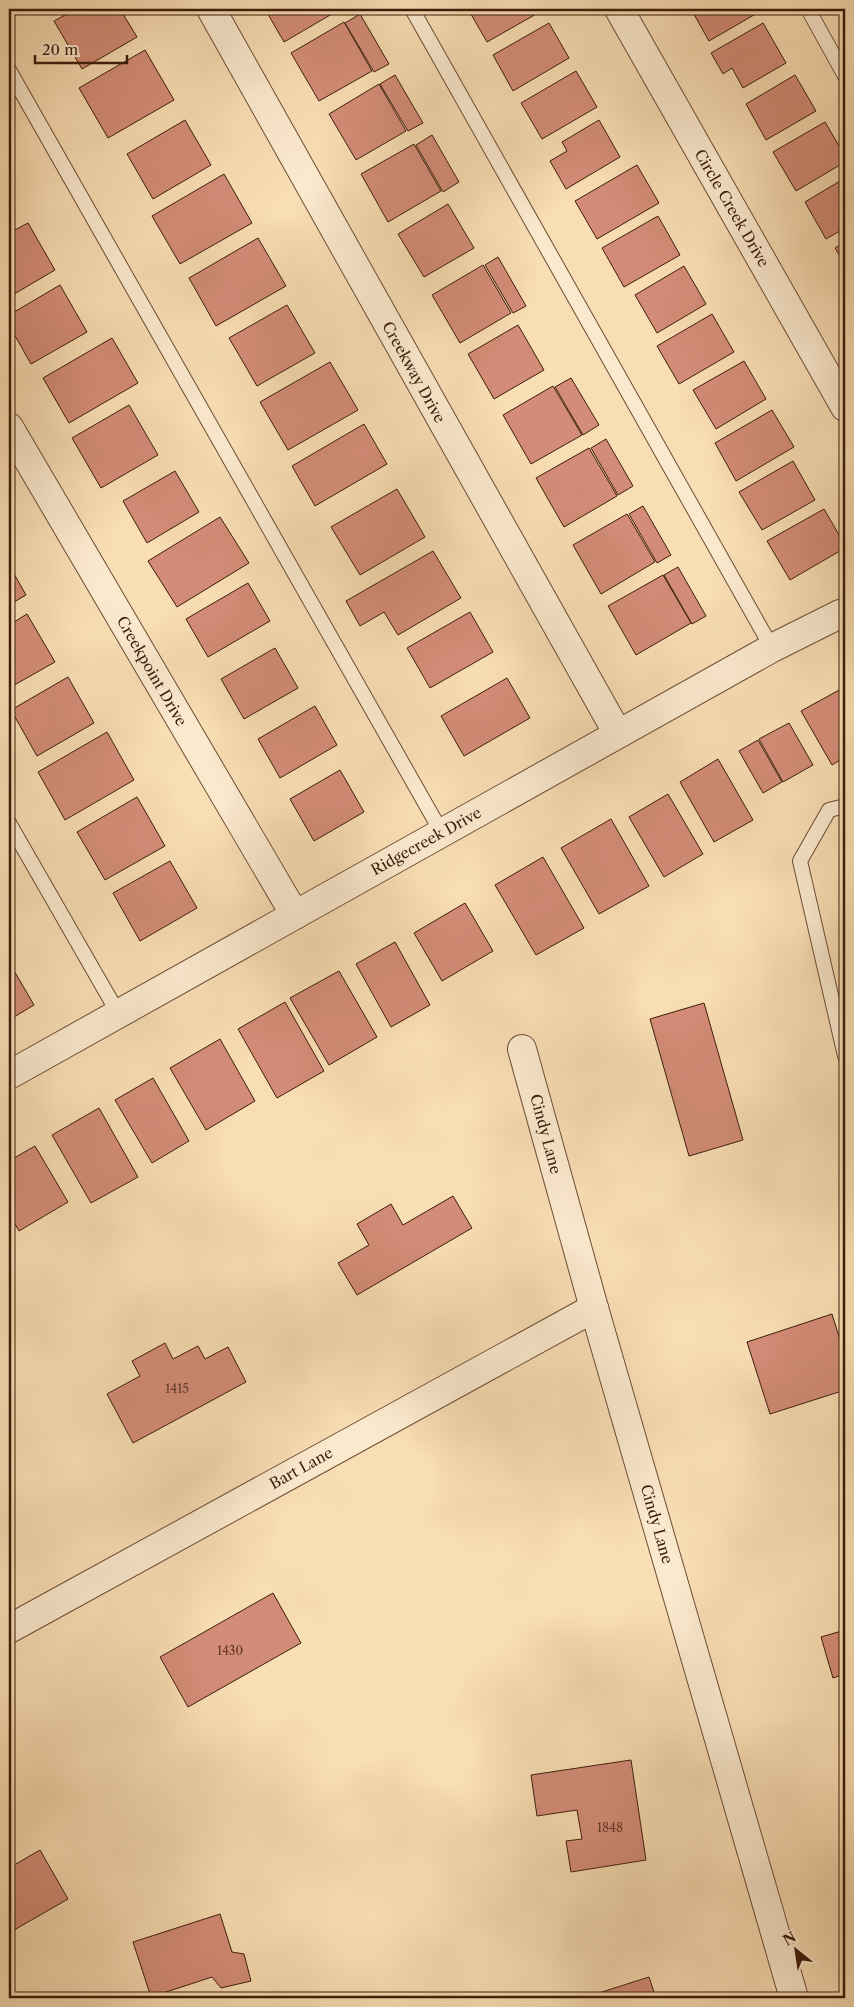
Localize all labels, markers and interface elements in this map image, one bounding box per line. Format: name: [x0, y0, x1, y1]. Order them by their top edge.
scale bar: [35, 32, 128, 64]
text: 20 m: [42, 40, 78, 59]
street label: Circle Creek Drive: [691, 146, 773, 270]
street label: Creekway Drive: [378, 318, 450, 426]
street label: Creekpoint Drive: [113, 613, 191, 729]
street label: Ridgecreek Drive: [368, 803, 484, 879]
street label: Cindy Lane: [526, 1092, 566, 1176]
house number: 1415: [165, 1381, 189, 1396]
street label: Bart Lane: [266, 1443, 336, 1493]
street label: Cindy Lane: [637, 1482, 677, 1566]
house number: 1430: [217, 1643, 243, 1658]
house number: 1848: [597, 1820, 623, 1835]
north arrow: [772, 1924, 822, 1974]
text: N: [780, 1928, 799, 1950]

